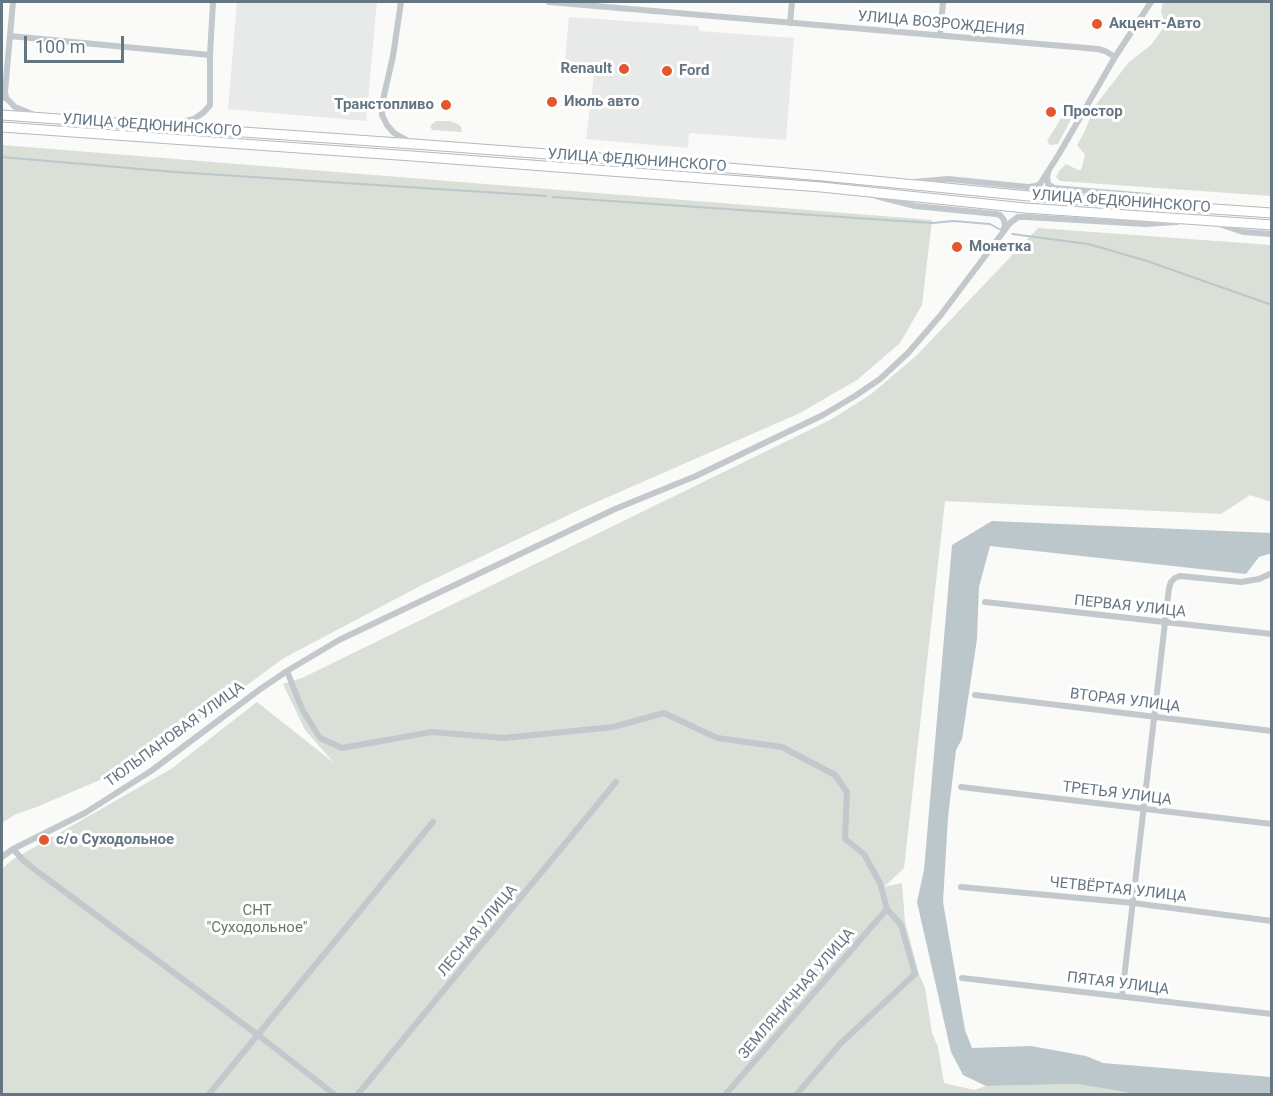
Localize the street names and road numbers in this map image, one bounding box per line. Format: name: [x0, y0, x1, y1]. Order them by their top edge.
street label: УЛИЦА ВОЗРОЖДЕНИЯ: [857, 8, 1025, 40]
street label: УЛИЦА ФЕДЮНИНСКОГО: [62, 111, 242, 141]
street label: УЛИЦА ФЕДЮНИНСКОГО: [547, 146, 727, 176]
street label: УЛИЦА ФЕДЮНИНСКОГО: [1031, 187, 1211, 217]
street label: ПЕРВАЯ УЛИЦА: [1073, 592, 1187, 622]
street label: ТЮЛЬПАНОВАЯ УЛИЦА: [102, 679, 248, 791]
street label: ВТОРАЯ УЛИЦА: [1069, 685, 1181, 717]
street label: ТРЕТЬЯ УЛИЦА: [1061, 778, 1173, 810]
street label: ЧЕТВЁРТАЯ УЛИЦА: [1048, 874, 1188, 906]
street label: ЛЕСНАЯ УЛИЦА: [434, 882, 522, 980]
street label: ЗЕМЛЯНИЧНАЯ УЛИЦА: [735, 925, 859, 1063]
street label: ПЯТАЯ УЛИЦА: [1066, 969, 1170, 999]

